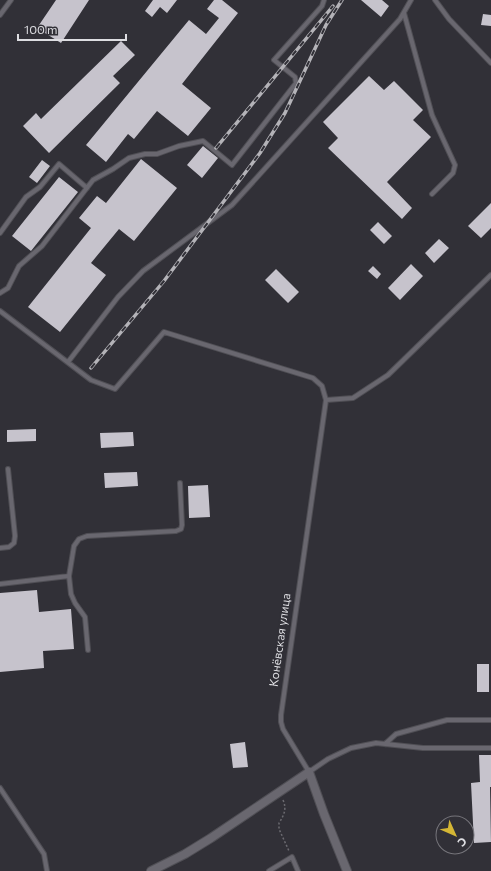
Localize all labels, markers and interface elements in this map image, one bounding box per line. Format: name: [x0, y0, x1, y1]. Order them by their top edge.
scale bar: [18, 16, 126, 42]
text: 100 m: [24, 22, 58, 36]
street label: Конёвская улица: [266, 592, 293, 688]
north arrow: [435, 815, 475, 855]
text: С: [455, 835, 470, 850]

